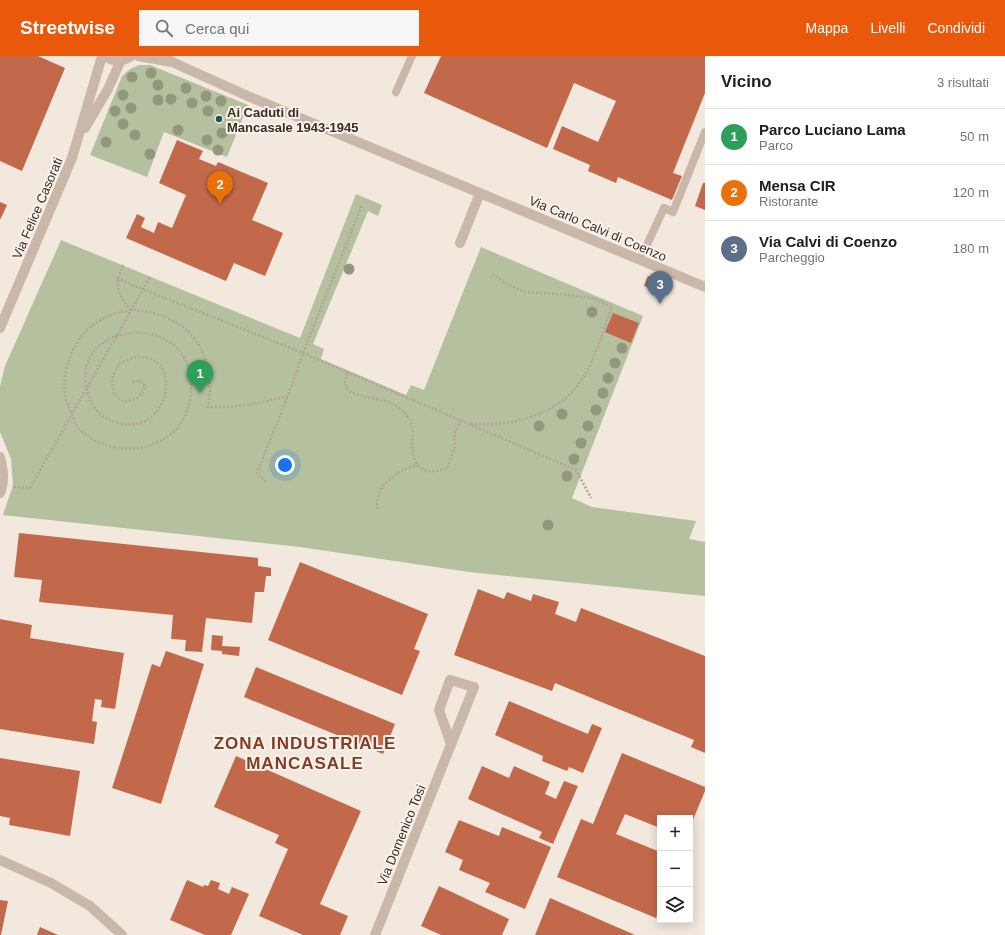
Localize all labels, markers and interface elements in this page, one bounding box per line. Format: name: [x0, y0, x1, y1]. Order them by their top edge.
search box: [139, 10, 419, 46]
text: Streetwise: [20, 17, 115, 38]
icon: search: [153, 17, 175, 39]
text: Cerca qui: [185, 20, 249, 37]
text: Mappa: [806, 20, 848, 36]
text: Livelli: [870, 20, 905, 36]
text: Condividi: [927, 20, 985, 36]
text: Vicino: [721, 72, 772, 91]
text: 3 risultati: [937, 75, 989, 90]
place label: Ai Caduti di Mancasale 1943-1945: [227, 105, 359, 135]
marker: Ai Caduti di Mancasale 1943-1945: [214, 114, 224, 124]
text: Parco Luciano Lama: [759, 121, 906, 138]
text: 1: [730, 129, 738, 144]
text: 50 m: [960, 129, 989, 144]
text: Parco: [759, 138, 793, 153]
street label: Via Felice Casorati: [9, 155, 66, 261]
pin: 2: [207, 171, 233, 204]
text: Mensa CIR: [759, 177, 836, 194]
text: 2: [730, 185, 738, 200]
text: 120 m: [953, 185, 989, 200]
street label: Via Carlo Calvi di Coenzo: [527, 193, 669, 264]
text: Ristorante: [759, 194, 818, 209]
text: Via Calvi di Coenzo: [759, 233, 897, 250]
text: 3: [730, 241, 738, 256]
text: 180 m: [953, 241, 989, 256]
text: Parcheggio: [759, 250, 825, 265]
pin: 3: [647, 271, 673, 304]
pin: 1: [187, 360, 213, 393]
your location: [275, 455, 295, 475]
district label: ZONA INDUSTRIALE MANCASALE: [214, 734, 396, 773]
street label: Via Domenico Tosi: [374, 783, 429, 888]
map controls: [657, 815, 693, 923]
button: +: [657, 815, 693, 851]
button: −: [657, 851, 693, 887]
button: layers: [657, 887, 693, 923]

